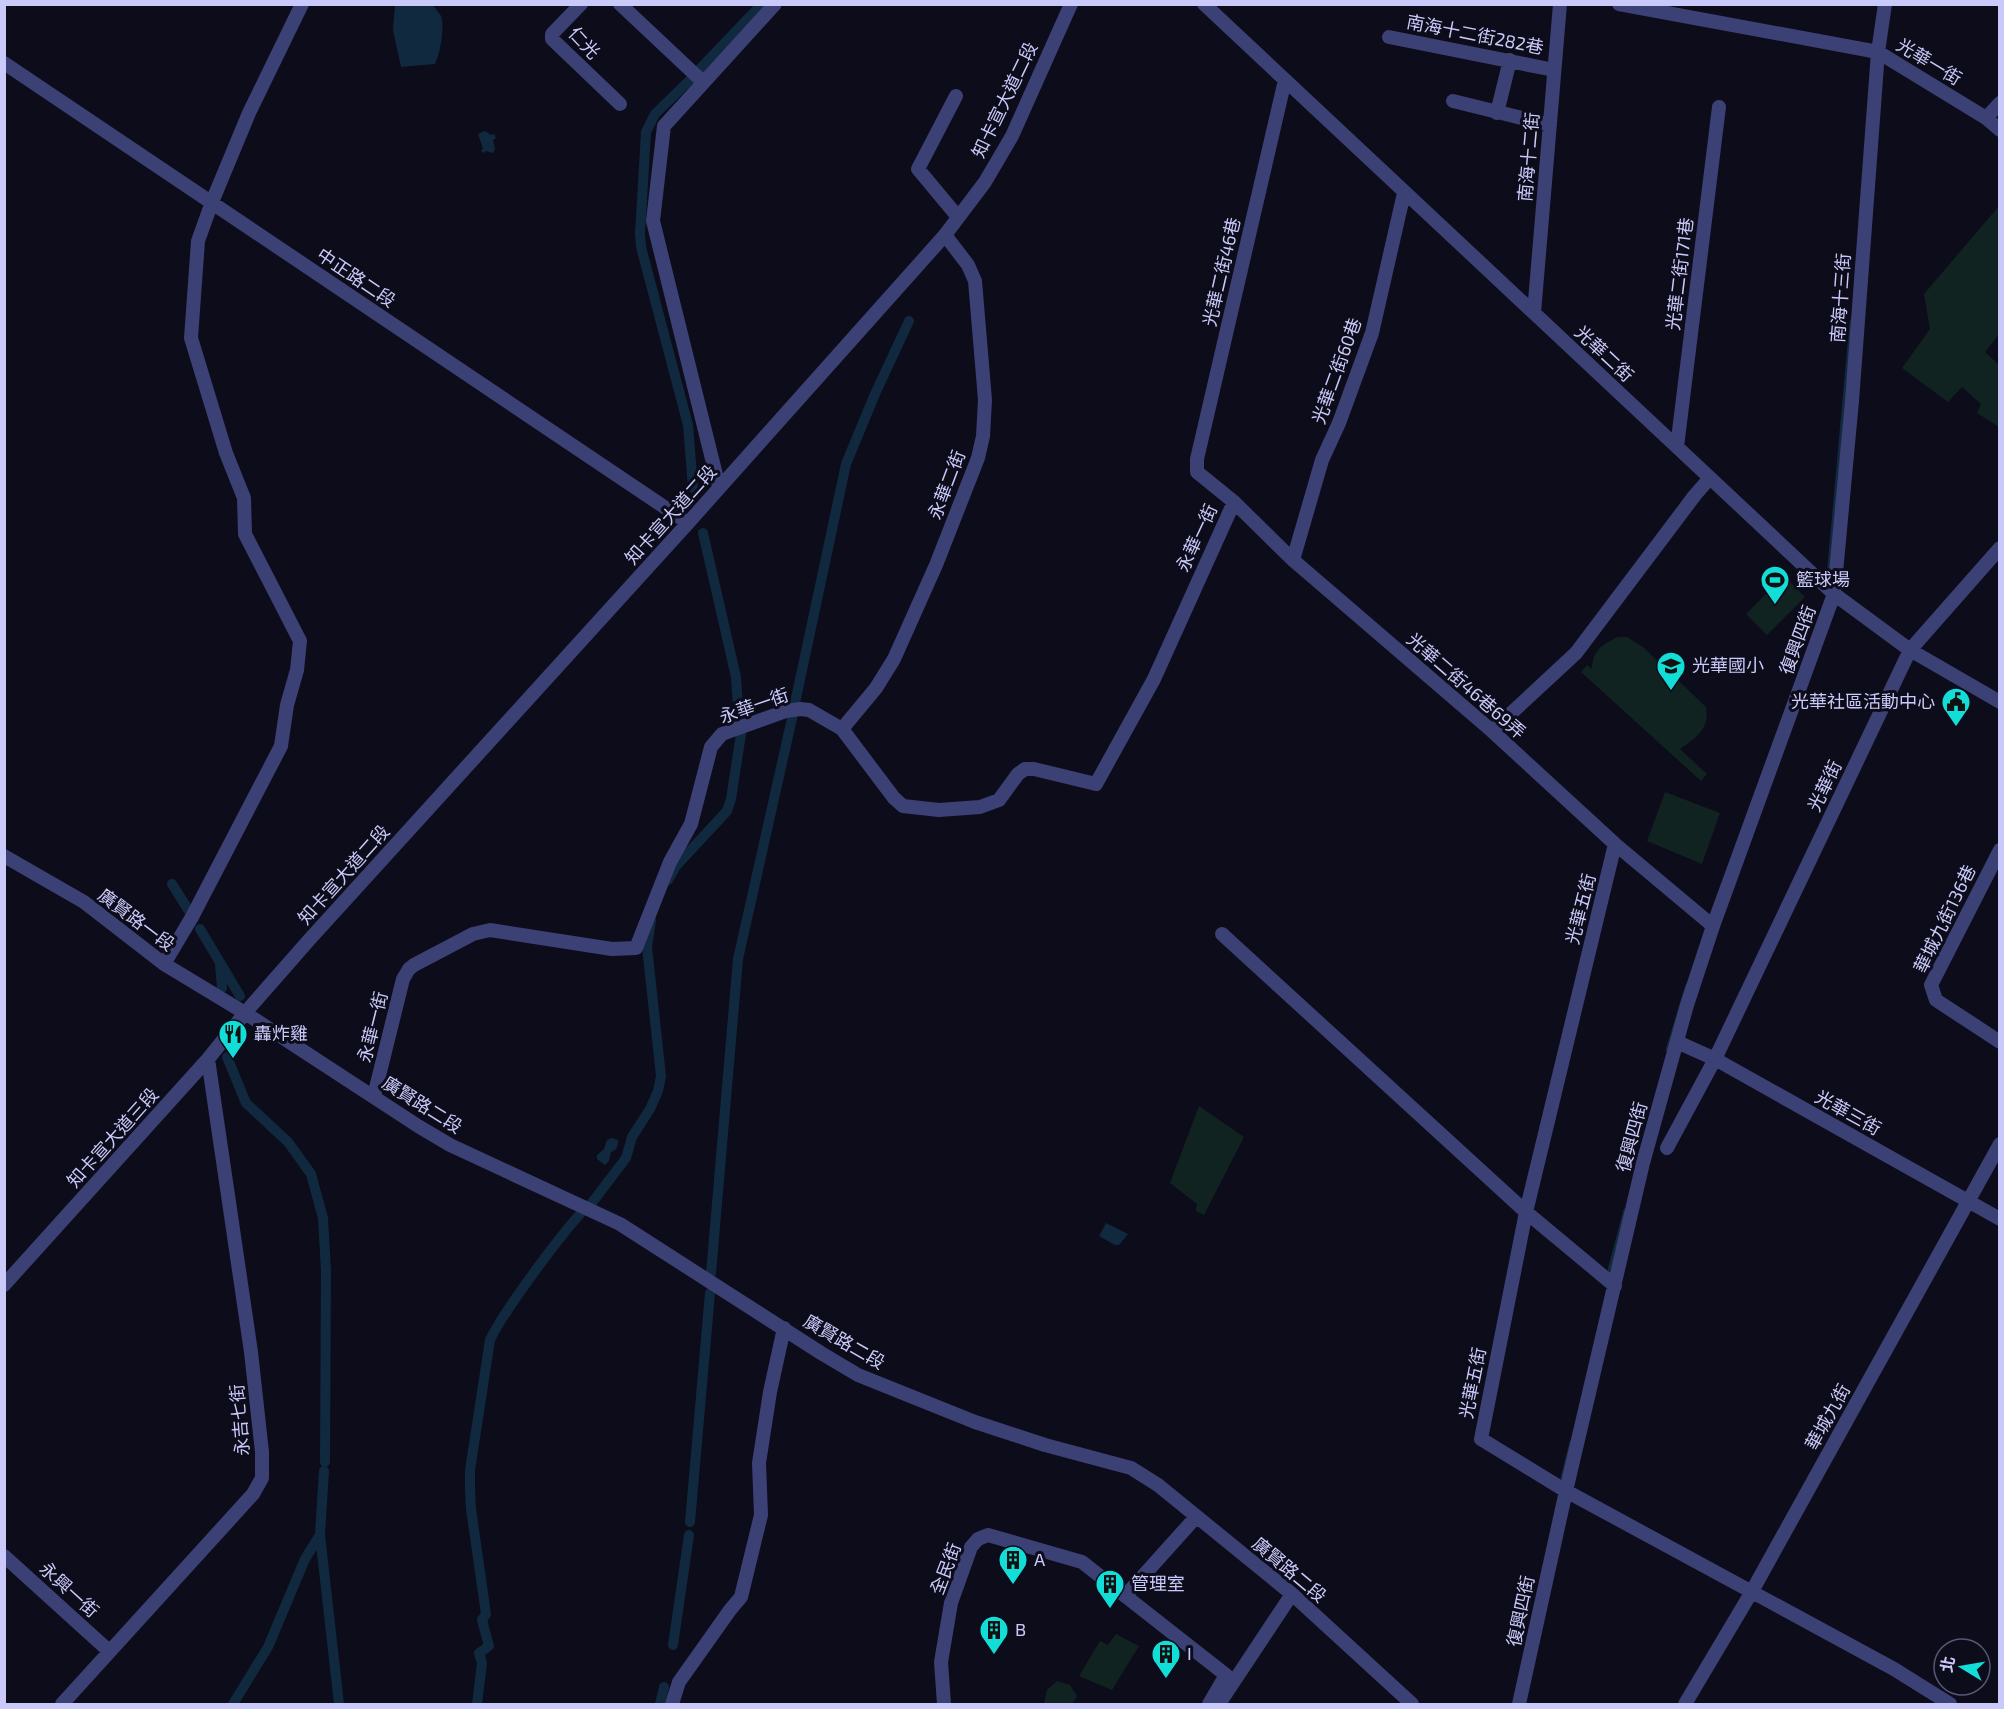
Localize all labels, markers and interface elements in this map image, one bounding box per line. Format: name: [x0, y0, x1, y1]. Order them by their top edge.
street label: 南海十二街282巷: [1405, 10, 1546, 58]
street label: 仁光: [564, 22, 605, 63]
street label: 光華一街: [1893, 33, 1966, 89]
street label: 知卡宣大道二段: [967, 38, 1042, 161]
street label: 南海十二街: [1513, 111, 1543, 203]
street label: 光華二街46巷: [1198, 215, 1244, 329]
street label: 光華二街171巷: [1661, 216, 1697, 332]
street label: 中正路二段: [313, 243, 400, 311]
street label: 南海十三街: [1826, 252, 1854, 344]
street label: 光華二街60巷: [1307, 315, 1365, 427]
street label: 光華二街: [1571, 321, 1639, 386]
street label: 永華二街: [923, 447, 969, 522]
street label: 知卡宣大道二段: [620, 460, 721, 569]
street label: 永華一街: [1171, 500, 1221, 575]
sports icon: 籃球場: [1759, 564, 1791, 606]
place label: 籃球場: [1796, 568, 1850, 590]
street label: 復興四街: [1774, 602, 1820, 677]
street label: 光華二街46巷69弄: [1403, 628, 1530, 743]
school or university icon: 光華國小: [1655, 650, 1687, 692]
place label: 光華國小: [1692, 654, 1764, 676]
street label: 永華一街: [716, 683, 791, 727]
public building icon: 光華社區活動中心: [1940, 686, 1972, 728]
place label: 光華社區活動中心: [1791, 690, 1935, 712]
street label: 光華街: [1802, 756, 1846, 815]
street label: 知卡宣大道二段: [293, 820, 394, 929]
street label: 華城九街136巷: [1908, 861, 1980, 976]
street label: 光華五街: [1561, 871, 1599, 946]
street label: 廣賢路一段: [94, 883, 179, 955]
street label: 永華一街: [353, 989, 391, 1064]
restaurant icon: 轟炸雞: [217, 1018, 249, 1060]
place label: 轟炸雞: [254, 1022, 308, 1044]
street label: 廣賢路二段: [379, 1071, 467, 1137]
street label: 知卡宣大道三段: [62, 1083, 163, 1192]
street label: 光華三街: [1812, 1085, 1885, 1139]
street label: 復興四街: [1611, 1099, 1651, 1174]
street label: 廣賢路二段: [800, 1309, 889, 1373]
street label: 光華五街: [1454, 1345, 1490, 1420]
street label: 華城九街: [1800, 1380, 1854, 1453]
street label: 永吉七街: [225, 1383, 253, 1457]
street label: 廣賢路二段: [1248, 1532, 1331, 1607]
street label: 全民街: [925, 1539, 965, 1598]
building icon: A: [997, 1544, 1029, 1586]
place label: A: [1034, 1548, 1046, 1570]
street label: 永興一街: [36, 1557, 104, 1622]
building icon: 管理室: [1094, 1568, 1126, 1610]
place label: 管理室: [1131, 1572, 1185, 1594]
street label: 復興四街: [1502, 1573, 1538, 1648]
building icon: B: [978, 1614, 1010, 1656]
place label: B: [1015, 1618, 1026, 1640]
north arrow: [1932, 1637, 1992, 1697]
building icon: I: [1150, 1638, 1182, 1680]
place label: I: [1187, 1642, 1192, 1664]
text: 北: [1936, 1654, 1958, 1674]

